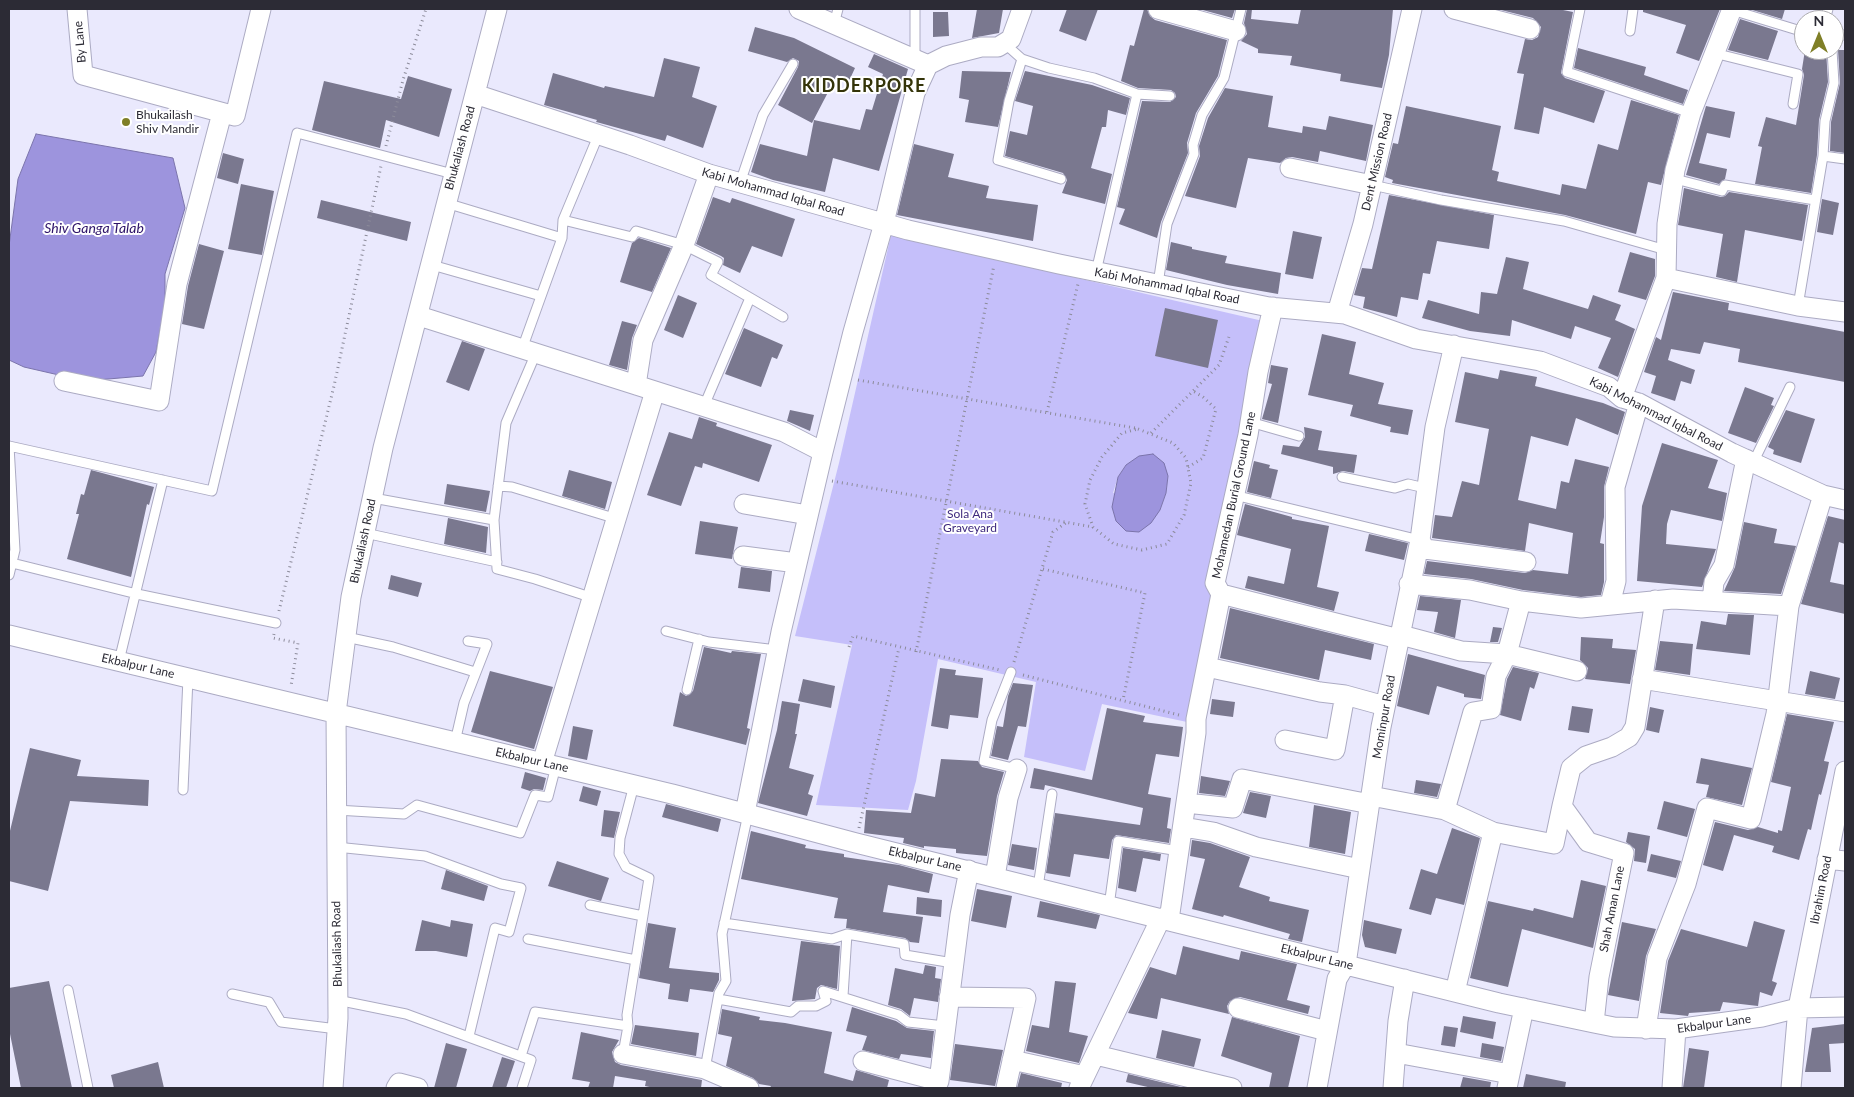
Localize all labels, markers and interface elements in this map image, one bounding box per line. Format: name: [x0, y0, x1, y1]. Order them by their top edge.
north arrow: [1794, 10, 1844, 60]
text: N: [1814, 12, 1824, 29]
street label: By Lane: [71, 20, 89, 64]
district label: KIDDERPORE: [800, 75, 928, 97]
street label: Bhukaliash Road: [442, 104, 478, 192]
place label: Bhukailash Shiv Mandir: [136, 108, 199, 136]
street label: Dent Mission Road: [1359, 112, 1395, 212]
marker: Bhukailash Shiv Mandir: [120, 116, 132, 128]
street label: Kabi Mohammad Iqbal Road: [700, 165, 846, 219]
water label: Shiv Ganga Talab: [44, 220, 144, 236]
street label: Kabi Mohammad Iqbal Road: [1093, 265, 1241, 307]
street label: Kabi Mohammad Iqbal Road: [1587, 374, 1725, 454]
street label: Mohamedan Burial Ground Lane: [1209, 410, 1259, 580]
street label: Bhukaliash Road: [347, 497, 379, 585]
park label: Sola Ana Graveyard: [943, 507, 997, 535]
street label: Ekbalpur Lane: [100, 651, 176, 681]
street label: Mominpur Road: [1370, 674, 1398, 760]
street label: Ekbalpur Lane: [494, 745, 570, 775]
street label: Ekbalpur Lane: [887, 844, 963, 874]
street label: Ibrahim Road: [1807, 855, 1835, 925]
street label: Shah Aman Lane: [1597, 865, 1627, 953]
street label: Bhukaliash Road: [329, 901, 345, 987]
street label: Ekbalpur Lane: [1279, 941, 1355, 973]
street label: Ekbalpur Lane: [1676, 1012, 1752, 1036]

